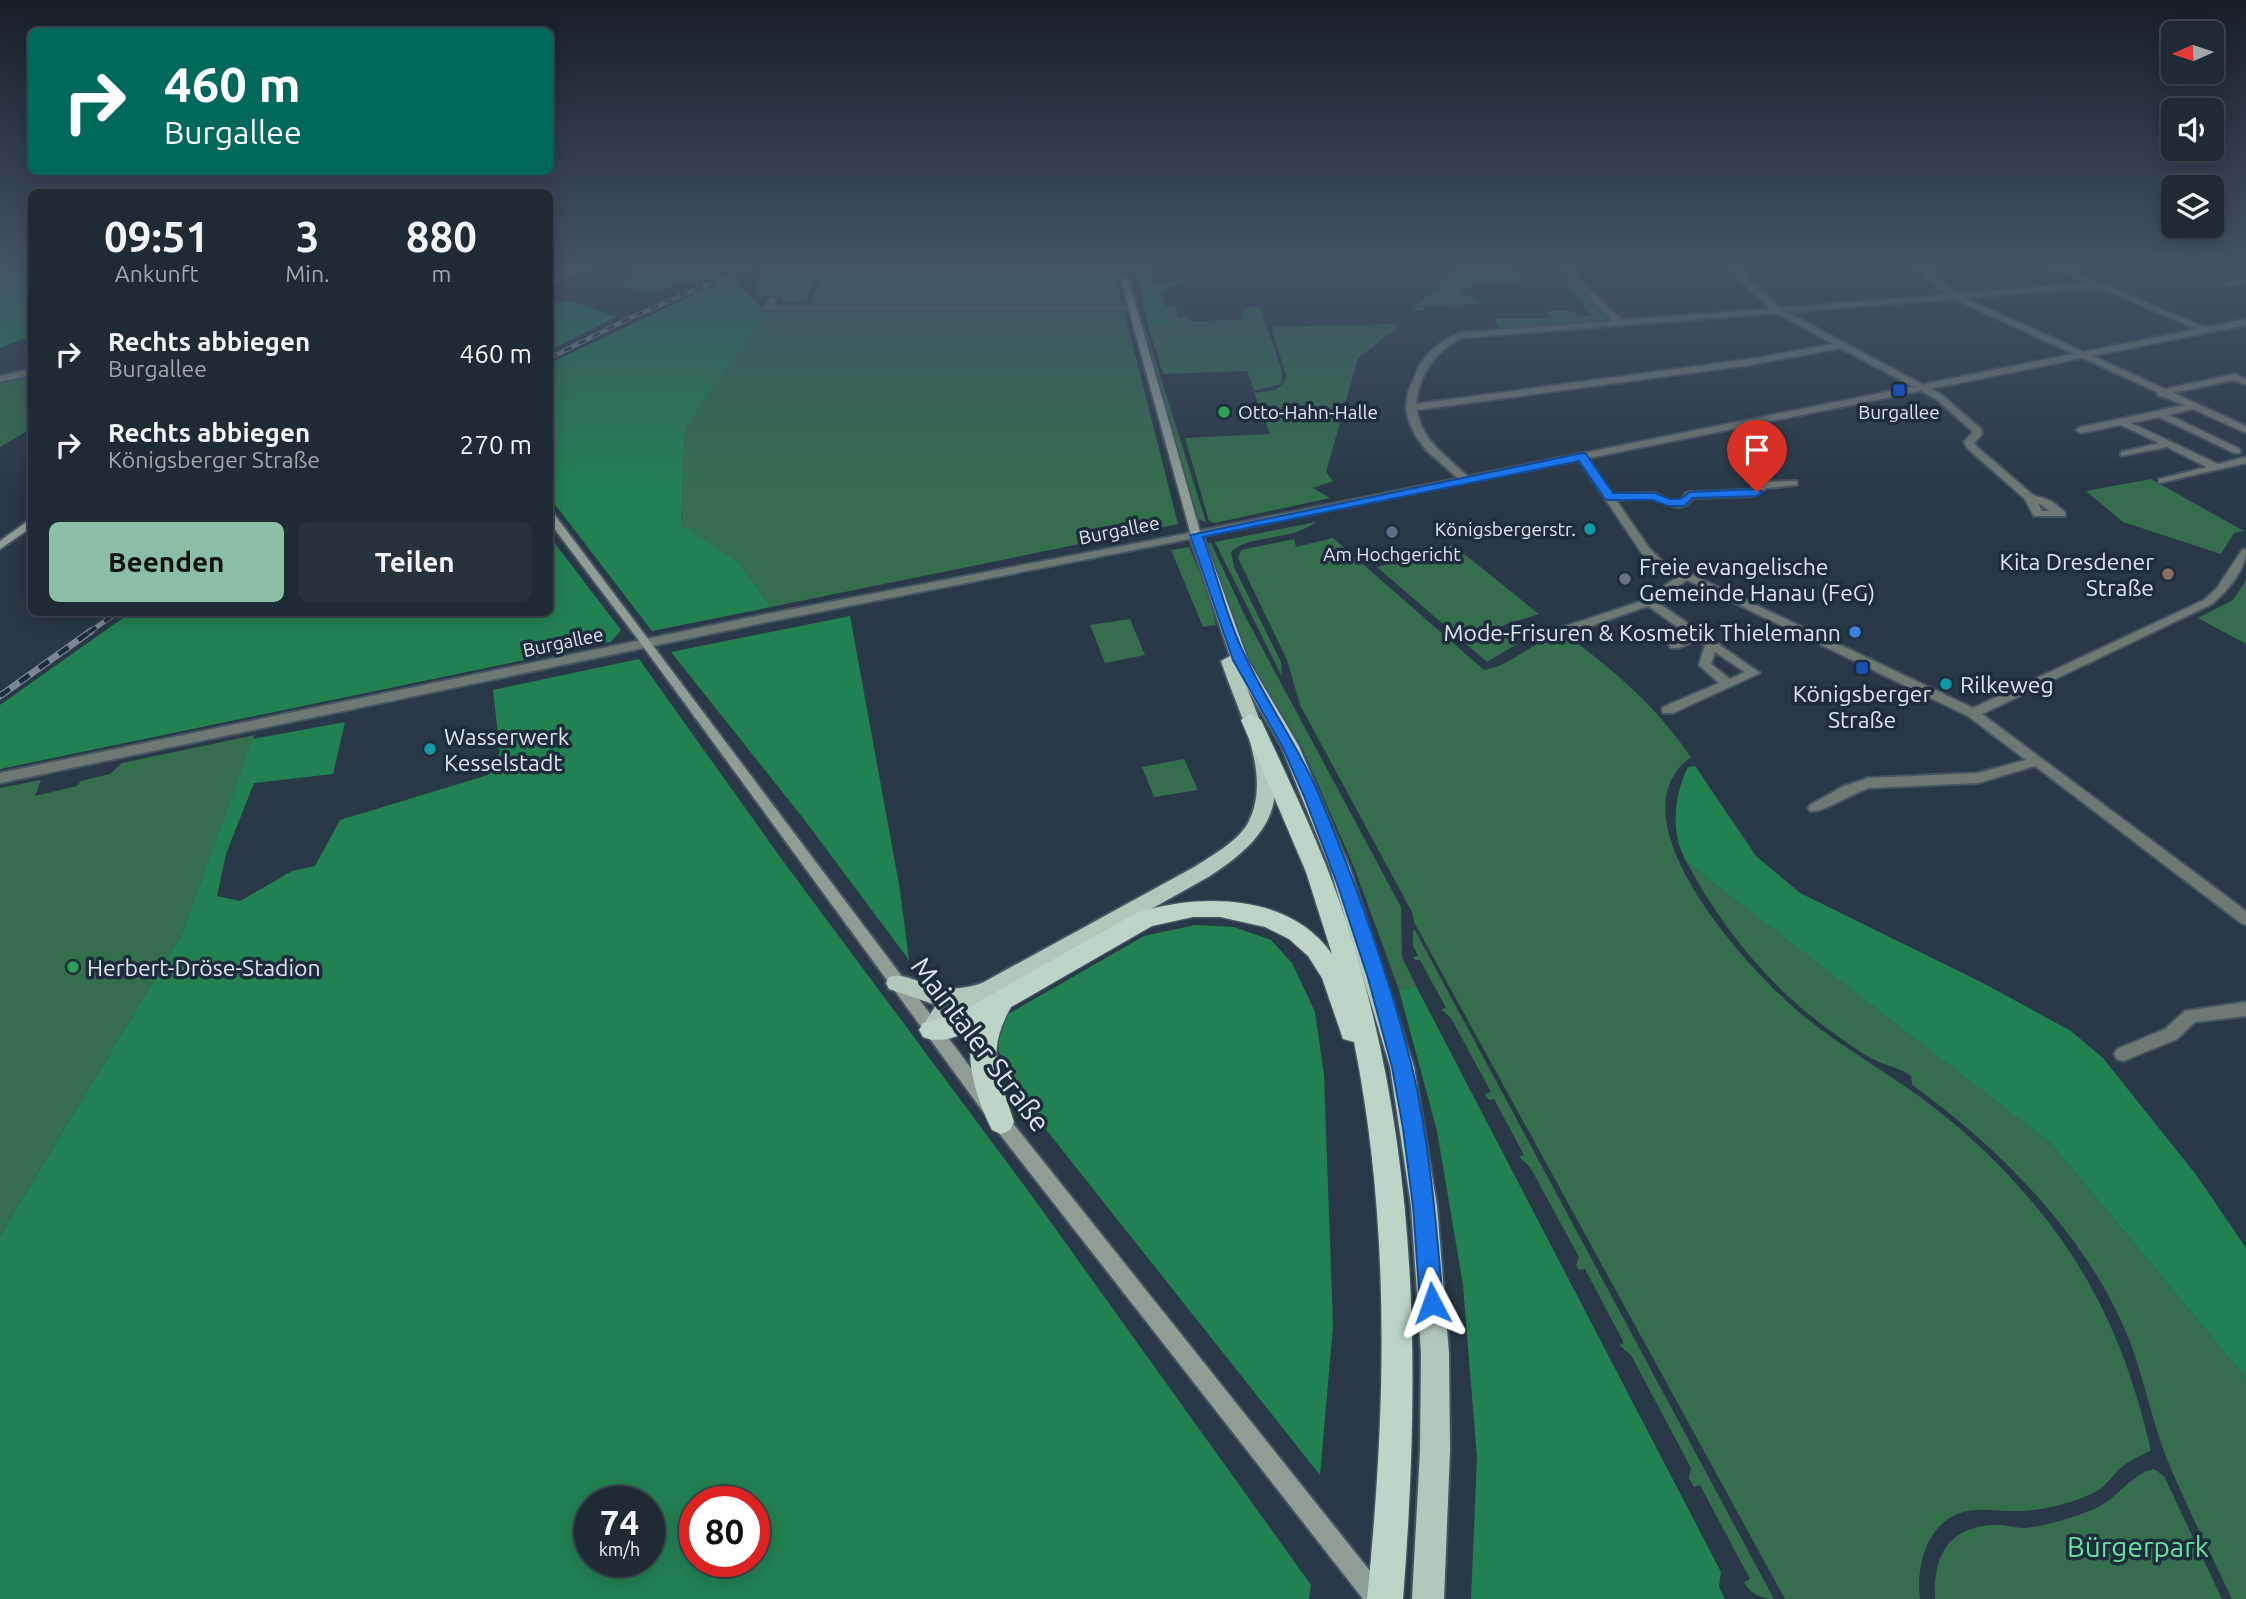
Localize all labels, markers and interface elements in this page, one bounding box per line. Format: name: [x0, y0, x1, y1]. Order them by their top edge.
north arrow: [2161, 21, 2224, 84]
map controls: [2161, 21, 2224, 238]
icon: right: [49, 56, 140, 147]
text: 460 m: [164, 56, 301, 111]
button: sound: [2161, 98, 2224, 161]
text: Burgallee: [164, 114, 302, 150]
button: layers: [2161, 175, 2224, 238]
text: 09:51: [104, 213, 209, 260]
text: 3: [296, 213, 319, 260]
text: 880: [406, 213, 477, 260]
text: Ankunft: [115, 261, 199, 286]
text: Min.: [285, 261, 330, 286]
text: m: [431, 261, 451, 286]
text: Rechts abbiegen: [108, 327, 310, 356]
icon: right: [49, 335, 87, 373]
text: 460 m: [460, 339, 532, 368]
text: Burgallee: [108, 356, 207, 381]
marker: Burgallee: [1891, 382, 1907, 398]
place label: Otto-Hahn-Halle: [1238, 401, 1378, 423]
place label: Burgallee: [1858, 401, 1940, 423]
marker: Otto-Hahn-Halle: [1216, 404, 1232, 420]
text: Rechts abbiegen: [108, 418, 310, 447]
pin: [1727, 420, 1787, 492]
icon: right: [49, 426, 87, 464]
text: 270 m: [460, 430, 532, 459]
icon: arrive: [1738, 431, 1776, 469]
text: Königsberger Straße: [108, 447, 320, 472]
street label: Burgallee: [1077, 511, 1161, 549]
place label: Königsbergerstr.: [1435, 518, 1576, 540]
marker: Königsbergerstr.: [1582, 521, 1598, 537]
button: Beenden: [49, 522, 284, 602]
button: Teilen: [298, 522, 532, 602]
marker: Am Hochgericht: [1384, 524, 1400, 540]
place label: Am Hochgericht: [1323, 543, 1461, 565]
place label: Kita Dresdener Straße: [2000, 549, 2154, 600]
place label: Freie evangelische Gemeinde Hanau (FeG): [1639, 554, 1875, 606]
marker: Kita Dresdener Straße: [2160, 566, 2176, 582]
marker: Freie evangelische Gemeinde Hanau (FeG): [1617, 571, 1633, 587]
place label: Mode-Frisuren & Kosmetik Thielemann: [1443, 620, 1841, 645]
street label: Burgallee: [521, 623, 605, 661]
marker: Mode-Frisuren & Kosmetik Thielemann: [1847, 624, 1863, 640]
marker: Königsberger Straße: [1854, 660, 1870, 676]
place label: Rilkeweg: [1960, 672, 2054, 697]
marker: Rilkeweg: [1938, 676, 1954, 692]
place label: Königsberger Straße: [1793, 681, 1932, 732]
place label: Wasserwerk Kesselstadt: [444, 724, 570, 775]
marker: Wasserwerk Kesselstadt: [422, 741, 438, 757]
street label: Maintaler Straße: [906, 951, 1056, 1137]
place label: Herbert-Dröse-Stadion: [87, 955, 321, 980]
marker: Herbert-Dröse-Stadion: [65, 959, 81, 975]
position arrow: [1395, 1266, 1469, 1340]
speed limit sign: 80: [679, 1486, 770, 1577]
text: 74: [600, 1502, 639, 1542]
park label: Bürgerpark: [2067, 1531, 2209, 1562]
text: km/h: [599, 1539, 640, 1559]

